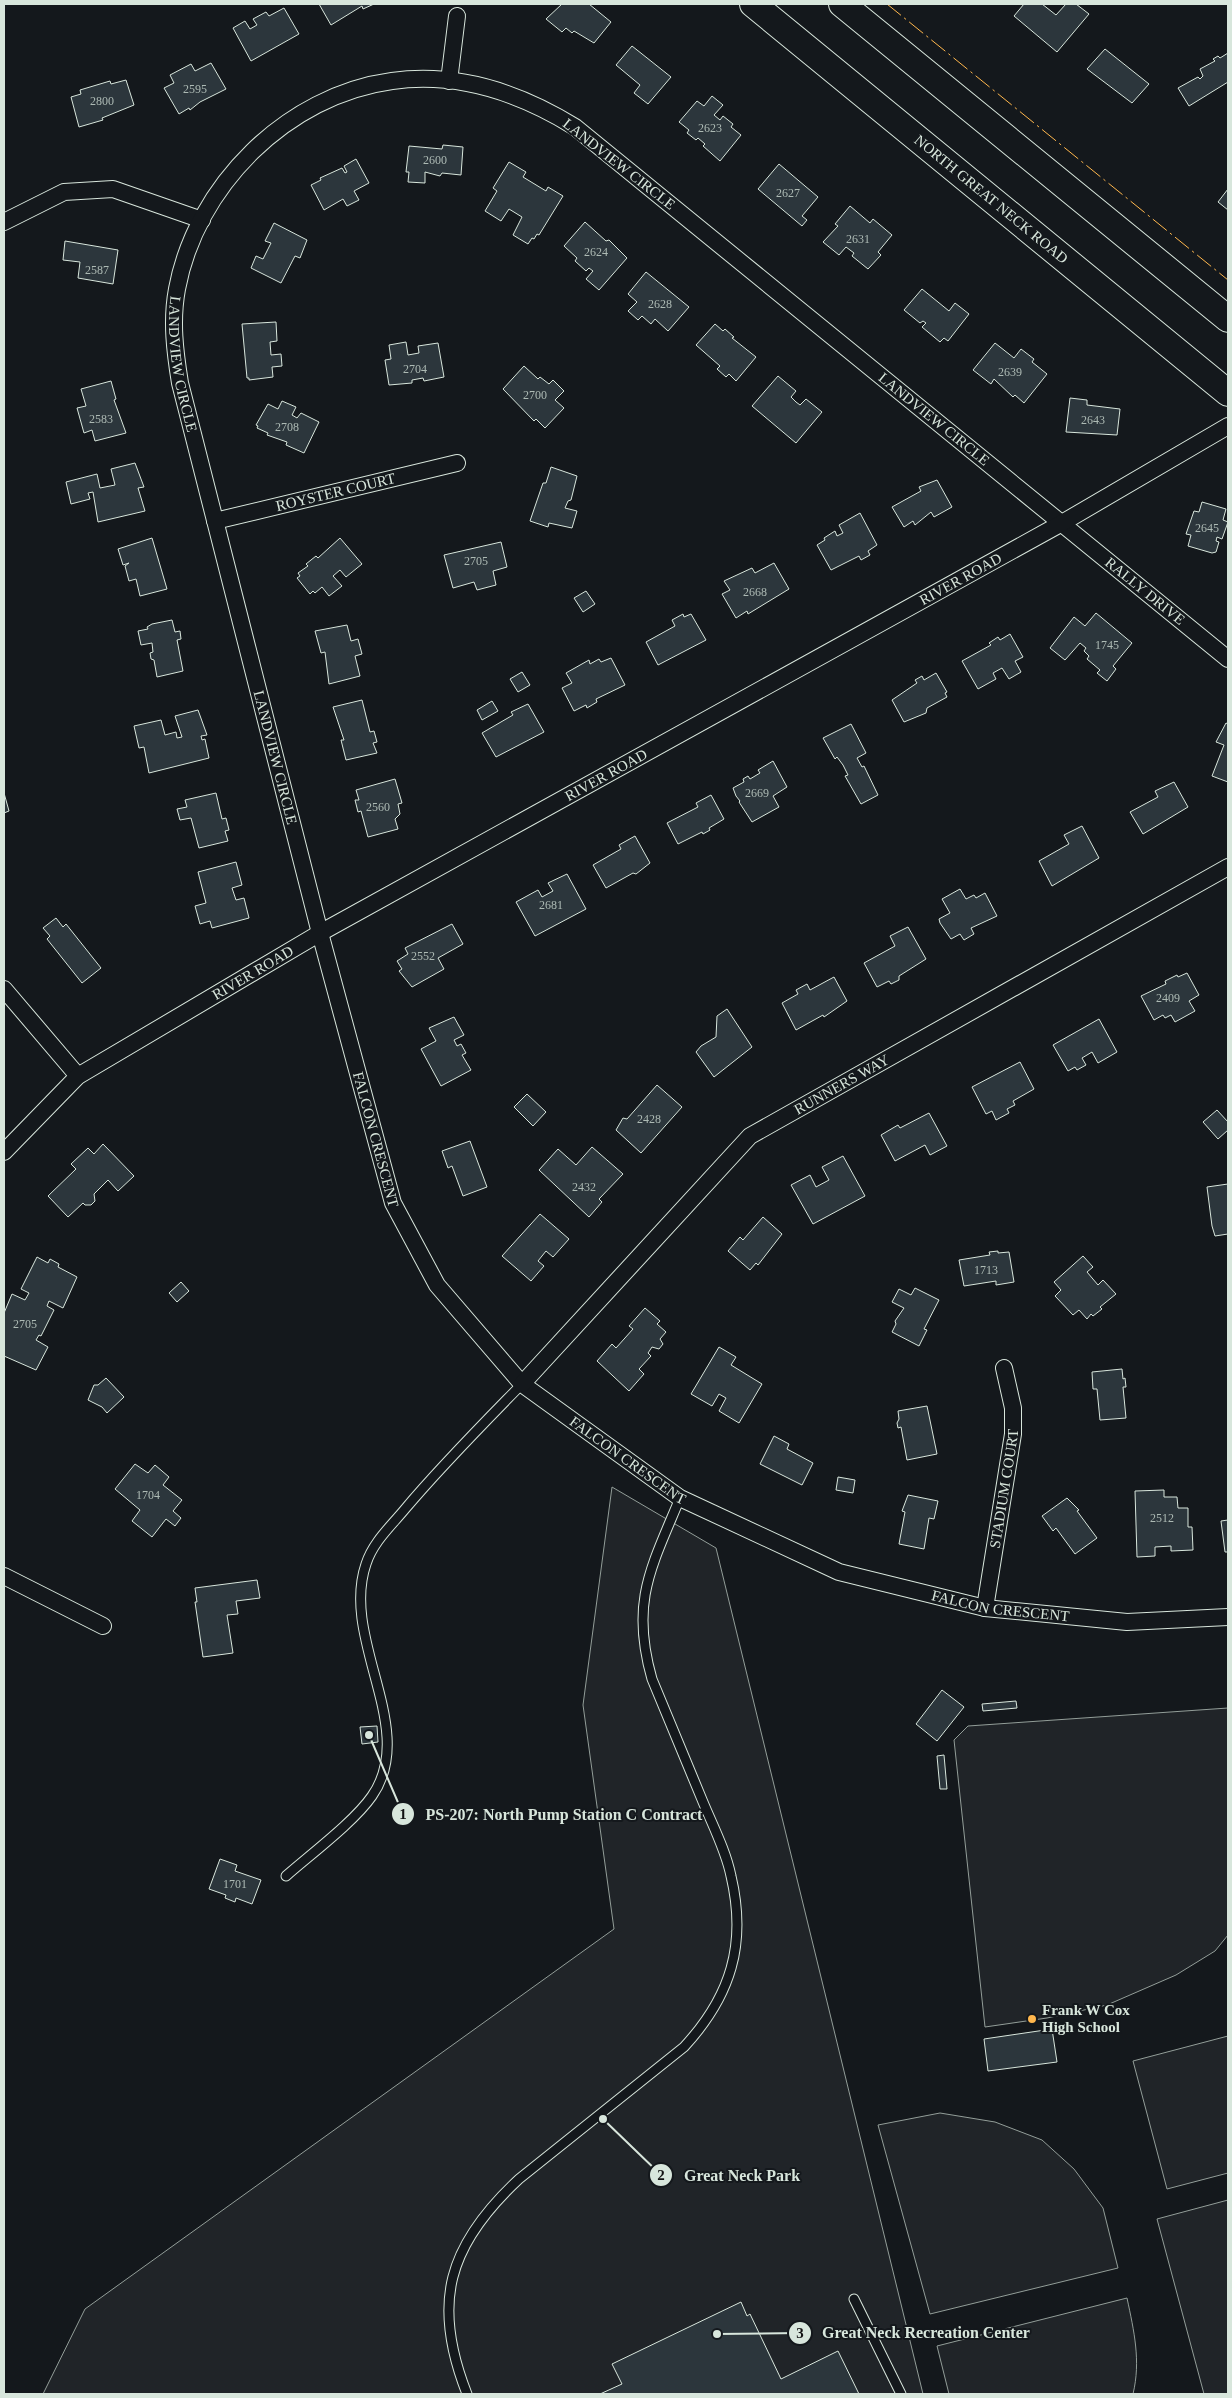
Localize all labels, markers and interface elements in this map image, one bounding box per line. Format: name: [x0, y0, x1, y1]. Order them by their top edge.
house number: 2595: [183, 82, 207, 96]
house number: 2800: [90, 94, 114, 108]
street label: LANDVIEW CIRCLE: [560, 115, 678, 213]
house number: 2623: [698, 121, 722, 135]
street label: NORTH GREAT NECK ROAD: [911, 132, 1071, 267]
house number: 2600: [423, 153, 447, 167]
house number: 2627: [776, 186, 800, 200]
house number: 2631: [846, 232, 870, 246]
house number: 2624: [584, 245, 608, 259]
house number: 2587: [85, 263, 109, 277]
street label: LANDVIEW CIRCLE: [166, 295, 200, 434]
house number: 2628: [648, 297, 672, 311]
house number: 2704: [403, 362, 427, 376]
house number: 2639: [998, 365, 1022, 379]
street label: LANDVIEW CIRCLE: [875, 369, 993, 469]
house number: 2700: [523, 388, 547, 402]
house number: 2583: [89, 412, 113, 426]
house number: 2643: [1081, 413, 1105, 427]
house number: 2708: [275, 420, 299, 434]
street label: ROYSTER COURT: [274, 470, 397, 514]
house number: 2645: [1195, 521, 1219, 535]
street label: RIVER ROAD: [917, 550, 1005, 608]
house number: 2705: [464, 554, 488, 568]
street label: RALLY DRIVE: [1102, 554, 1188, 628]
house number: 2668: [743, 585, 767, 599]
house number: 1745: [1095, 638, 1119, 652]
street label: LANDVIEW CIRCLE: [251, 689, 300, 826]
street label: RIVER ROAD: [562, 746, 650, 804]
house number: 2669: [745, 786, 769, 800]
house number: 2560: [366, 800, 390, 814]
house number: 2681: [539, 898, 563, 912]
street label: RIVER ROAD: [209, 943, 296, 1003]
house number: 2552: [411, 949, 435, 963]
house number: 2409: [1156, 991, 1180, 1005]
street label: RUNNERS WAY: [791, 1051, 892, 1118]
street label: FALCON CRESCENT: [350, 1070, 402, 1209]
house number: 2428: [637, 1112, 661, 1126]
house number: 2432: [572, 1180, 596, 1194]
house number: 1713: [974, 1263, 998, 1277]
house number: 2705: [13, 1317, 37, 1331]
street label: FALCON CRESCENT: [567, 1413, 688, 1508]
street label: STADIUM COURT: [987, 1429, 1021, 1550]
house number: 1704: [136, 1488, 160, 1502]
house number: 2512: [1150, 1511, 1174, 1525]
street label: FALCON CRESCENT: [930, 1587, 1070, 1624]
callout: PS-207: North Pump Station C Contract: [391, 1798, 713, 1829]
text: 1: [399, 1806, 407, 1822]
text: PS-207: North Pump Station C Contract: [426, 1806, 703, 1824]
house number: 1701: [223, 1877, 247, 1891]
place label: Frank W Cox High School: [1042, 2002, 1130, 2035]
marker: Frank W Cox High School: [1026, 2013, 1038, 2025]
callout: Great Neck Park: [649, 2160, 810, 2191]
text: 2: [657, 2167, 665, 2183]
text: Great Neck Park: [684, 2167, 800, 2184]
callout: Great Neck Recreation Center: [787, 2317, 1040, 2348]
text: Great Neck Recreation Center: [822, 2324, 1030, 2341]
text: 3: [796, 2325, 804, 2341]

